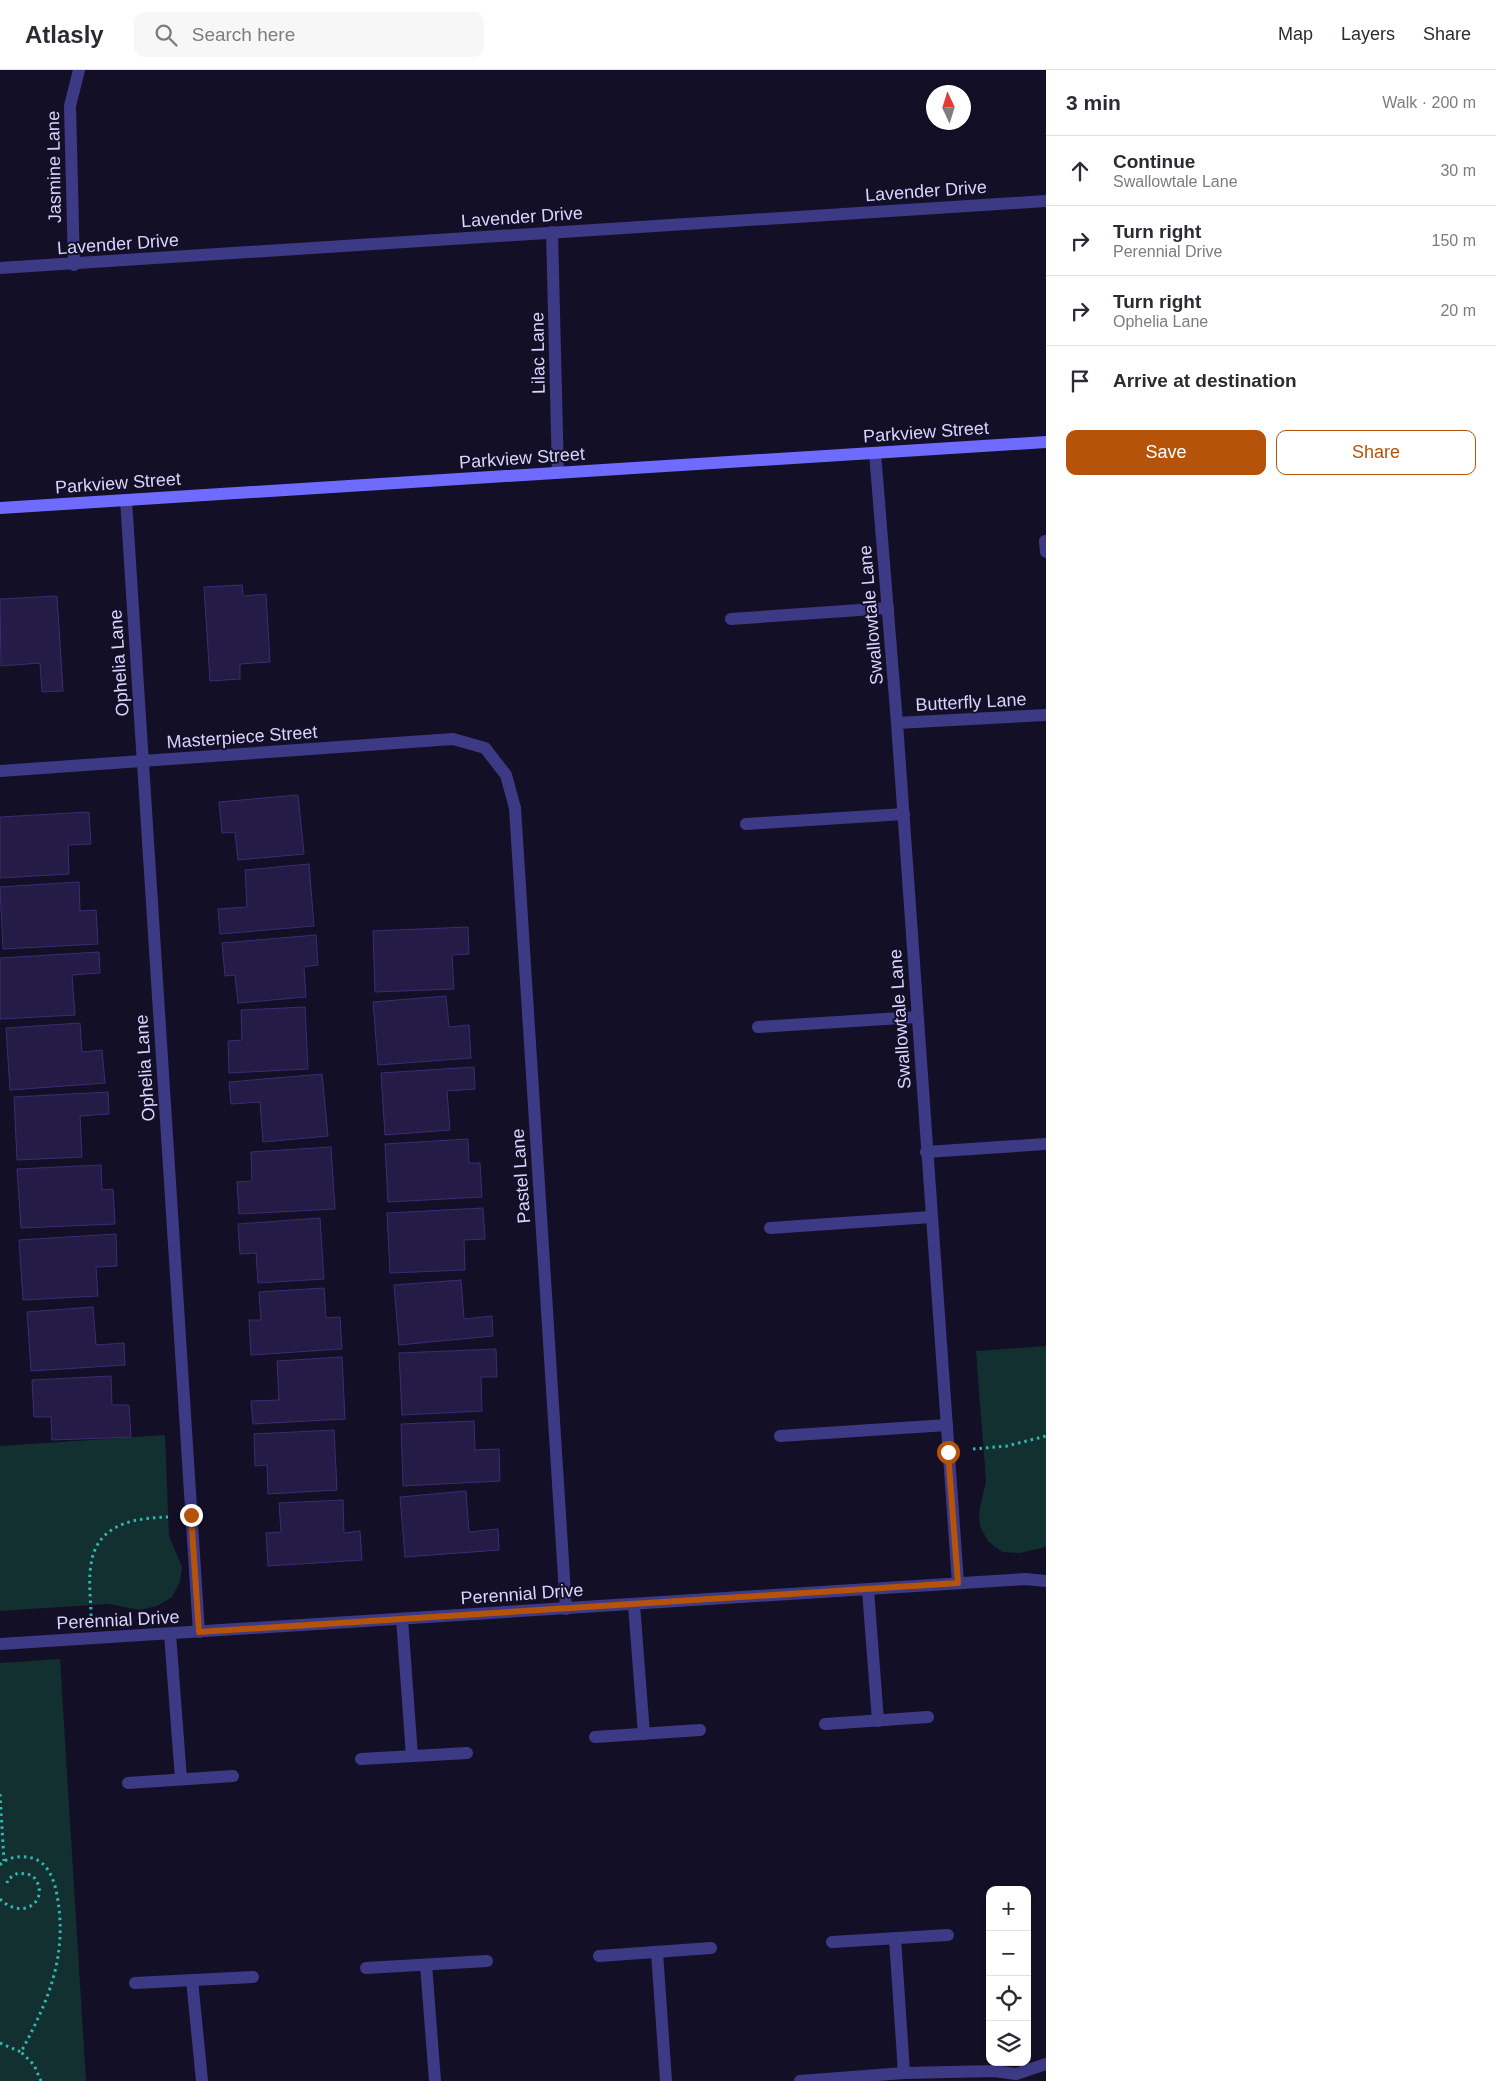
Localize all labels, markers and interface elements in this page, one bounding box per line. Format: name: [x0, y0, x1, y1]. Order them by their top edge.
search box: [134, 12, 484, 57]
text: Atlasly: [25, 21, 104, 48]
icon: search: [152, 21, 180, 49]
text: Search here: [192, 24, 295, 45]
text: Map: [1278, 24, 1313, 44]
text: Layers: [1341, 24, 1395, 44]
text: Share: [1423, 24, 1471, 44]
north arrow: [926, 85, 971, 130]
text: 3 min: [1066, 91, 1121, 114]
text: Walk · 200 m: [1382, 94, 1476, 111]
street label: Jasmine Lane: [43, 111, 65, 223]
text: Continue: [1113, 151, 1195, 172]
icon: ahead: [1066, 157, 1094, 185]
text: 30 m: [1440, 162, 1476, 179]
text: Swallowtale Lane: [1113, 173, 1238, 190]
street label: Lavender Drive: [864, 177, 988, 205]
street label: Lavender Drive: [460, 203, 584, 231]
text: Turn right: [1113, 221, 1201, 242]
icon: right: [1066, 227, 1094, 255]
street label: Lavender Drive: [56, 230, 180, 258]
text: 150 m: [1432, 232, 1476, 249]
text: Perennial Drive: [1113, 243, 1222, 260]
text: Turn right: [1113, 291, 1201, 312]
icon: right: [1066, 297, 1094, 325]
text: 20 m: [1440, 302, 1476, 319]
street label: Lilac Lane: [527, 312, 549, 394]
text: Ophelia Lane: [1113, 313, 1208, 330]
icon: arrive: [1066, 367, 1094, 395]
text: Arrive at destination: [1113, 370, 1297, 391]
street label: Parkview Street: [862, 418, 990, 446]
button: Save: [1066, 430, 1266, 475]
button: Share: [1276, 430, 1476, 475]
street label: Parkview Street: [458, 444, 586, 472]
street label: Parkview Street: [54, 469, 182, 497]
street label: Swallowtale Lane: [855, 544, 887, 686]
street label: Ophelia Lane: [105, 609, 133, 717]
street label: Butterfly Lane: [915, 689, 1027, 715]
street label: Masterpiece Street: [166, 722, 318, 752]
street label: Swallowtale Lane: [885, 948, 915, 1090]
street label: Ophelia Lane: [131, 1014, 159, 1122]
street label: Pastel Lane: [508, 1128, 534, 1224]
route start: [937, 1441, 960, 1464]
route end: [180, 1504, 203, 1527]
street label: Perennial Drive: [460, 1580, 584, 1608]
street label: Perennial Drive: [56, 1607, 180, 1633]
map controls: [986, 1886, 1031, 2066]
button: +: [986, 1886, 1031, 1931]
button: −: [986, 1931, 1031, 1976]
button: locate: [986, 1976, 1031, 2021]
button: layers: [986, 2021, 1031, 2066]

